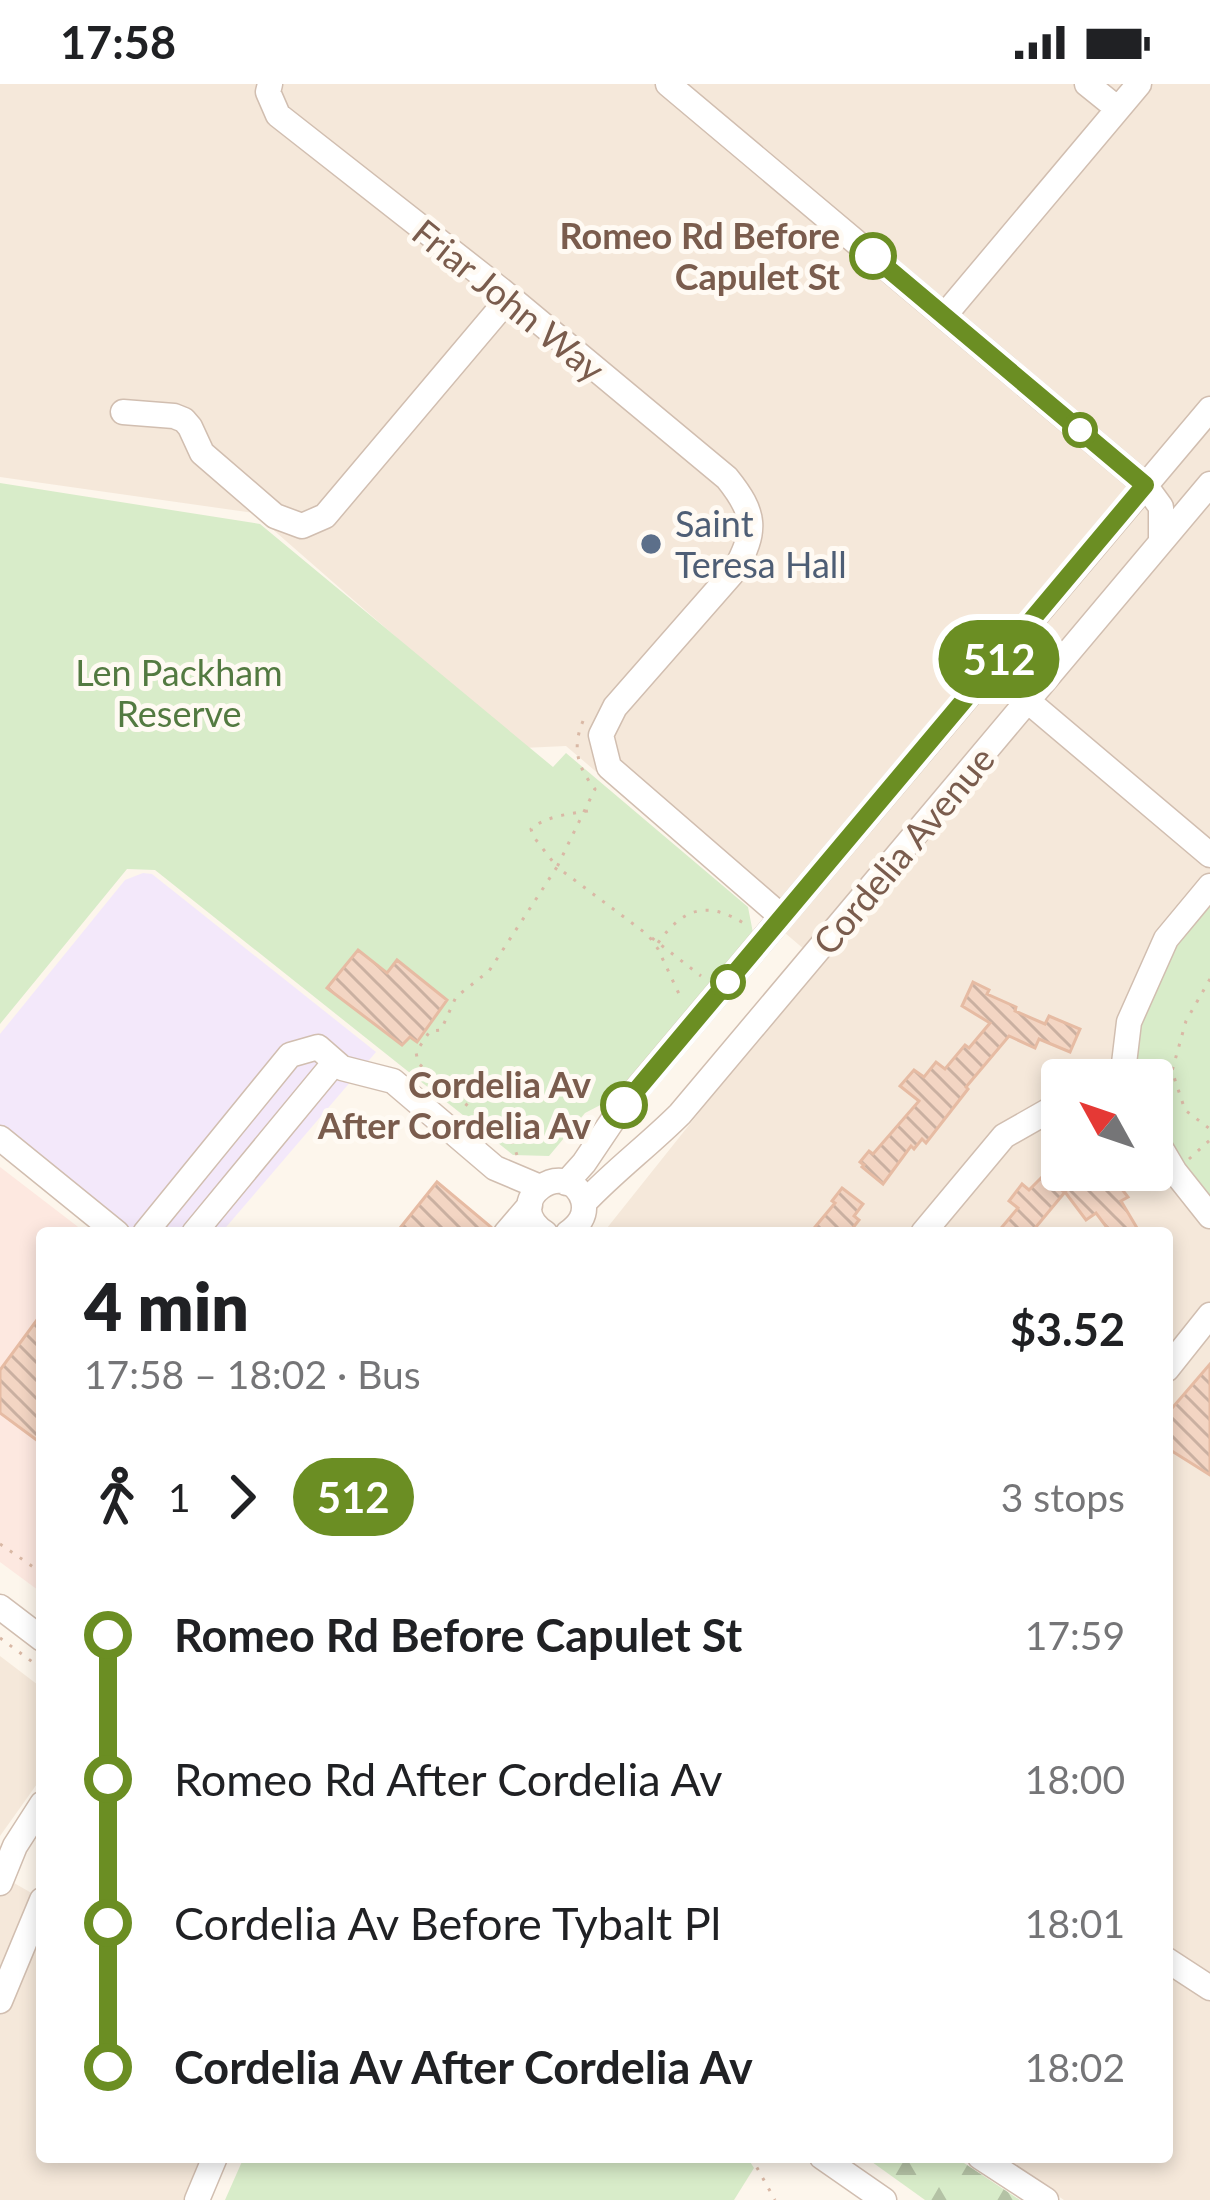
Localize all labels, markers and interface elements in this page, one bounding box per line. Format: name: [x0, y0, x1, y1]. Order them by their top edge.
text: 17:58: [60, 15, 176, 69]
street label: Friar John Way: [404, 209, 614, 391]
place label: Romeo Rd Before Capulet St: [560, 213, 841, 298]
marker: Romeo Rd Before Capulet St: [851, 234, 895, 278]
unlabelled marker: [1064, 414, 1096, 446]
place label: Saint Teresa Hall: [675, 501, 847, 586]
marker: Saint Teresa Hall: [638, 531, 664, 557]
line badge: 512: [930, 620, 1068, 698]
text: 512: [962, 634, 1036, 684]
park label: Len Packham Reserve: [75, 650, 283, 735]
street label: Cordelia Avenue: [803, 737, 1003, 963]
unlabelled marker: [712, 966, 744, 998]
north arrow: [1041, 1059, 1173, 1191]
map controls: [1041, 1059, 1173, 1191]
place label: Cordelia Av After Cordelia Av: [317, 1062, 591, 1147]
marker: Cordelia Av After Cordelia Av: [602, 1083, 646, 1127]
text: 4 min: [84, 1266, 249, 1345]
text: $3.52: [1010, 1302, 1125, 1356]
text: 17:58 – 18:02 · Bus: [84, 1351, 421, 1397]
icon: walk: [84, 1464, 150, 1530]
icon: forward: [209, 1464, 275, 1530]
text: 512: [317, 1472, 390, 1522]
text: 1: [168, 1474, 191, 1520]
text: 3 stops: [1001, 1474, 1125, 1520]
text: Romeo Rd Before Capulet St: [174, 1608, 742, 1662]
text: 17:59: [1025, 1612, 1125, 1658]
text: Romeo Rd After Cordelia Av: [174, 1752, 722, 1806]
text: 18:00: [1025, 1756, 1125, 1802]
text: Cordelia Av Before Tybalt Pl: [174, 1896, 721, 1950]
text: 18:01: [1025, 1900, 1125, 1946]
text: Cordelia Av After Cordelia Av: [174, 2040, 753, 2094]
text: 18:02: [1025, 2044, 1125, 2090]

